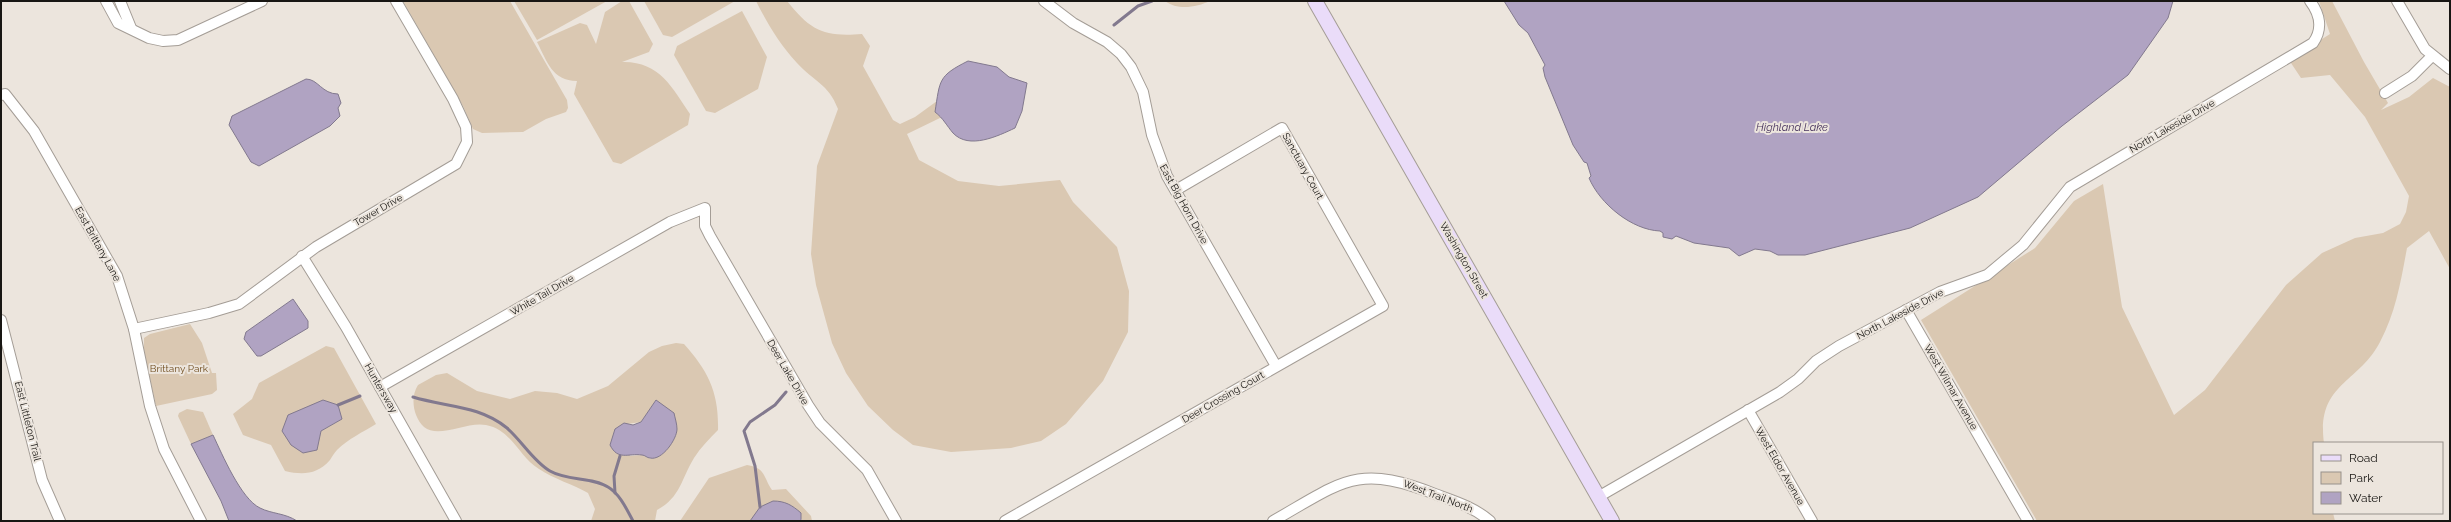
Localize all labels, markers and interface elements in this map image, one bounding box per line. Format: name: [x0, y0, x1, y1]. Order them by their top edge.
street label: North Lakeside Drive: [2127, 97, 2217, 155]
water label: Highland Lake: [1756, 121, 1828, 134]
street label: Sanctuary Court: [1280, 131, 1326, 202]
street label: East Big Horn Drive: [1158, 162, 1210, 246]
street label: Tower Drive: [352, 192, 404, 228]
street label: East Brittany Lane: [73, 205, 123, 283]
street label: Washington Street: [1438, 220, 1490, 300]
street label: White Tail Drive: [508, 272, 576, 318]
street label: North Lakeside Drive: [1855, 286, 1945, 342]
street label: Deer Lake Drive: [765, 338, 811, 407]
street label: West Wilmar Avenue: [1922, 342, 1980, 432]
street label: Huntersway: [362, 361, 400, 415]
park label: Brittany Park: [150, 363, 209, 374]
street label: Deer Crossing Court: [1180, 369, 1267, 425]
street label: East Littleton Trail: [13, 380, 43, 462]
street label: West Eldor Avenue: [1753, 425, 1807, 507]
legend: [2313, 442, 2443, 514]
text: Road: [2349, 451, 2378, 465]
text: Park: [2349, 471, 2374, 485]
street label: West Trail North: [1402, 478, 1475, 514]
text: Water: [2349, 491, 2383, 505]

